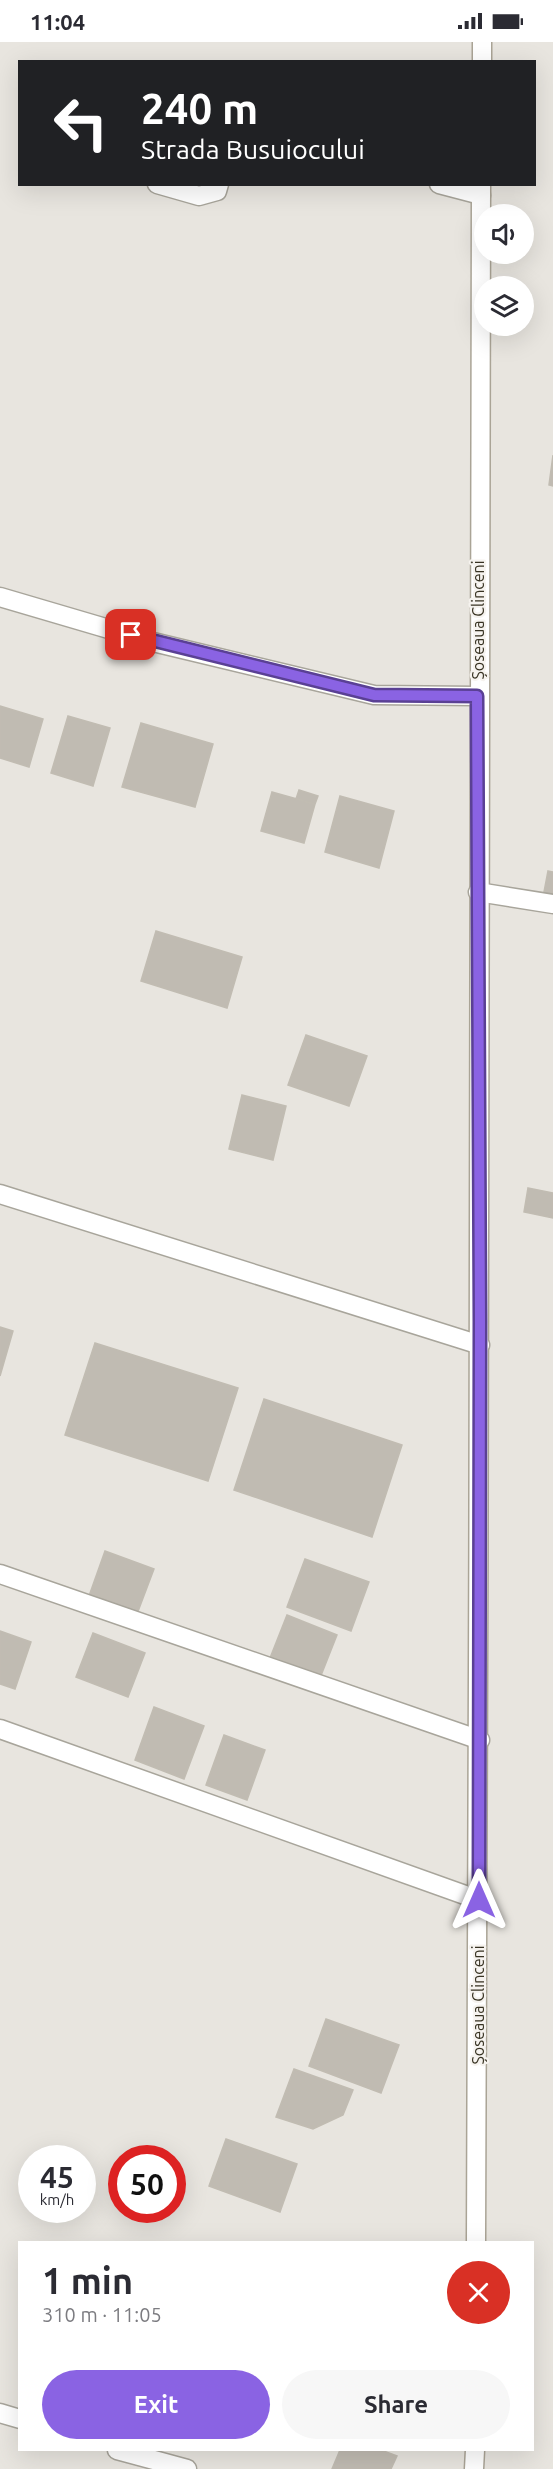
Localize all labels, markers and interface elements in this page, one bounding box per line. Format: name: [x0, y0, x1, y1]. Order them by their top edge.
text: 11:04: [30, 9, 85, 34]
icon: left: [42, 84, 120, 162]
text: 240 m: [141, 85, 258, 132]
text: Strada Busuiocului: [141, 134, 365, 164]
map controls: [474, 204, 534, 336]
button: sound: [474, 204, 534, 264]
button: layers: [474, 276, 534, 336]
street label: Șoseaua Clinceni: [469, 560, 487, 680]
pin: [105, 609, 156, 660]
icon: arrive: [114, 618, 147, 651]
position arrow: [447, 1868, 511, 1932]
street label: Șoseaua Clinceni: [469, 1945, 487, 2065]
speed limit sign: 50: [108, 2145, 186, 2223]
text: 45: [40, 2160, 74, 2194]
text: km/h: [40, 2191, 74, 2208]
text: 1 min: [42, 2260, 133, 2301]
button: close: [447, 2261, 510, 2324]
text: 310 m · 11:05: [42, 2303, 162, 2326]
button: Exit: [42, 2370, 270, 2439]
button: Share: [282, 2370, 510, 2439]

